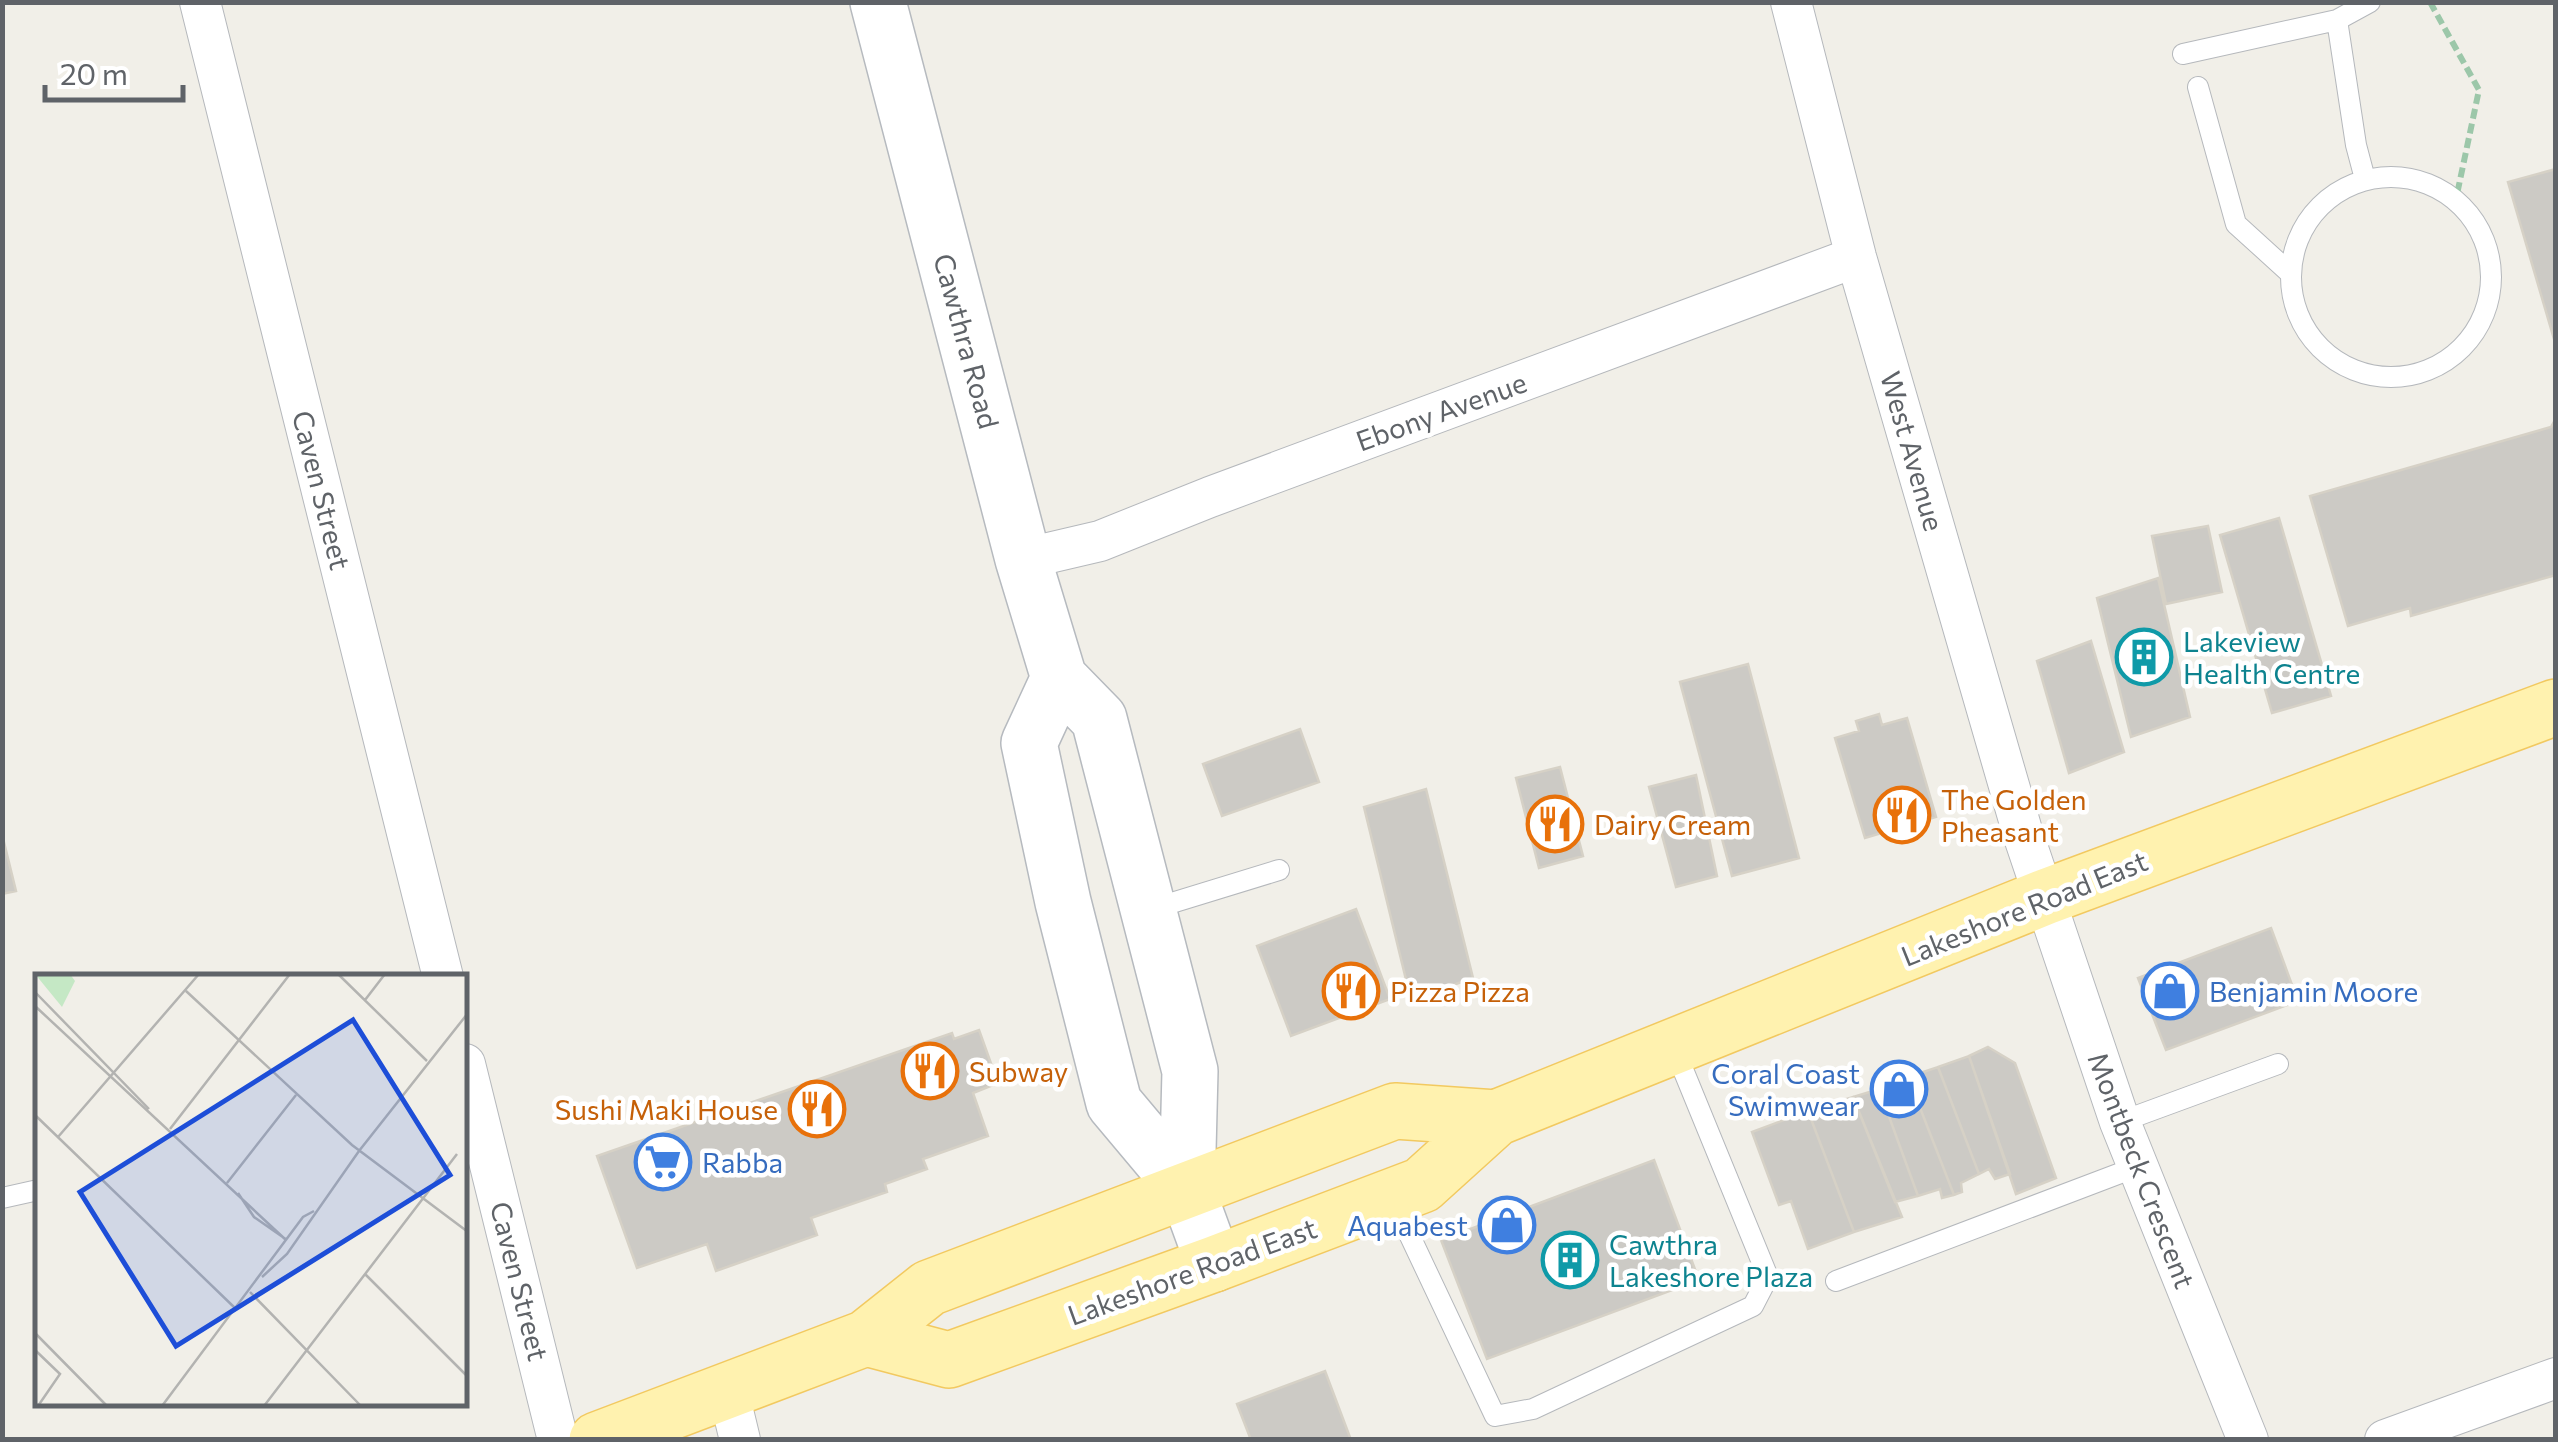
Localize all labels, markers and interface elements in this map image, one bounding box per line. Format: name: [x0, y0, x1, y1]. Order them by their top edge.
scale bar: [45, 40, 182, 102]
text: 20 m: [60, 54, 128, 91]
street label: Cawthra Road: [927, 250, 1007, 432]
street label: Ebony Avenue: [1351, 364, 1531, 458]
street label: West Avenue: [1874, 367, 1952, 535]
street label: Caven Street: [286, 407, 358, 573]
place label: Lakeview Health Centre: [2183, 624, 2360, 690]
building icon: Lakeview Health Centre: [2114, 627, 2174, 687]
place label: The Golden Pheasant: [1941, 782, 2086, 848]
restaurant icon: The Golden Pheasant: [1872, 785, 1932, 845]
restaurant icon: Dairy Cream: [1525, 794, 1585, 854]
place label: Dairy Cream: [1594, 807, 1751, 841]
street label: Lakeshore Road East: [1896, 843, 2152, 973]
restaurant icon: Pizza Pizza: [1321, 961, 1381, 1021]
shop icon: Benjamin Moore: [2140, 961, 2200, 1021]
inset map: [35, 974, 468, 1407]
place label: Pizza Pizza: [1390, 974, 1530, 1008]
place label: Benjamin Moore: [2209, 974, 2418, 1008]
restaurant icon: Subway: [900, 1041, 960, 1101]
street label: Montbeck Crescent: [2081, 1047, 2203, 1293]
place label: Subway: [969, 1054, 1068, 1088]
place label: Coral Coast Swimwear: [1711, 1056, 1860, 1122]
shop icon: Coral Coast Swimwear: [1869, 1059, 1929, 1119]
restaurant icon: Sushi Maki House: [787, 1079, 847, 1139]
place label: Sushi Maki House: [555, 1092, 778, 1126]
supermarket icon: Rabba: [633, 1132, 693, 1192]
place label: Rabba: [702, 1145, 783, 1179]
shop icon: Aquabest: [1477, 1195, 1537, 1255]
street label: Caven Street: [484, 1198, 556, 1364]
place label: Aquabest: [1347, 1208, 1468, 1242]
street label: Lakeshore Road East: [1063, 1210, 1321, 1332]
place label: Cawthra Lakeshore Plaza: [1609, 1227, 1813, 1293]
building icon: Cawthra Lakeshore Plaza: [1540, 1230, 1600, 1290]

